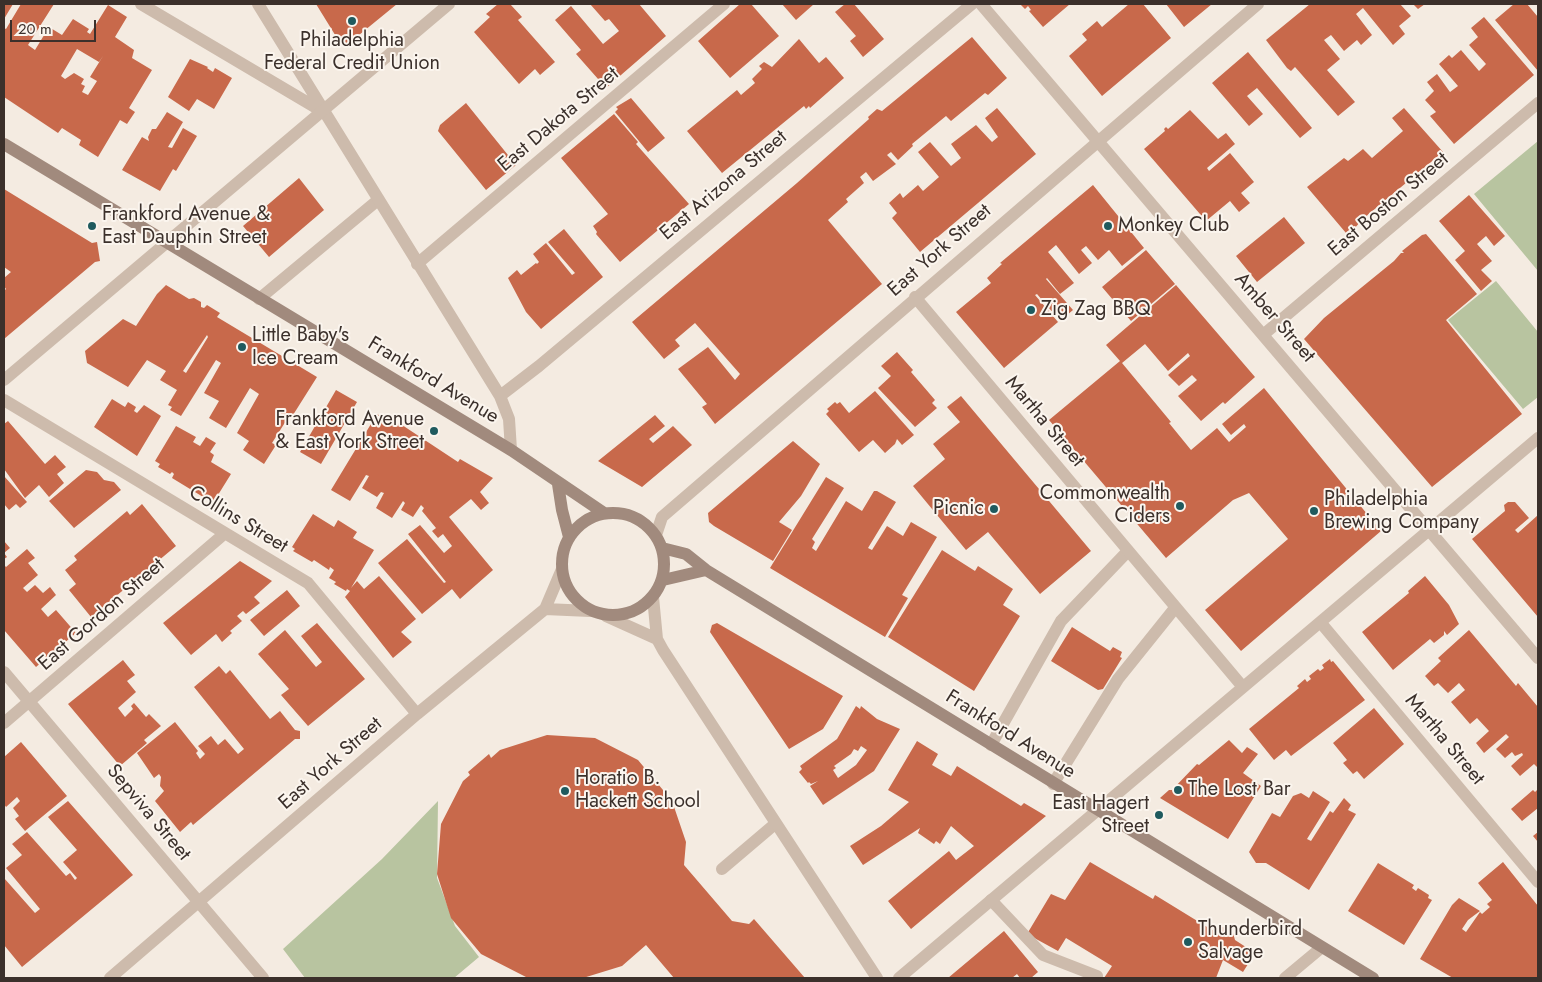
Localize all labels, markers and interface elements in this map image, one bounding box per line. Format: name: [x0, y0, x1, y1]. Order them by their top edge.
scale bar: [12, 10, 99, 42]
marker: Philadelphia Federal Credit Union: [346, 15, 358, 27]
text: 20 m: [18, 18, 52, 40]
place label: Philadelphia Federal Credit Union: [264, 29, 440, 76]
street label: East Dakota Street: [494, 63, 624, 177]
street label: East Arizona Street: [656, 126, 792, 246]
street label: East Boston Street: [1324, 148, 1454, 262]
street label: East York Street: [883, 200, 997, 302]
place label: Frankford Avenue & East Dauphin Street: [102, 203, 270, 250]
place label: Monkey Club: [1118, 214, 1229, 238]
marker: Frankford Avenue & East Dauphin Street: [86, 220, 98, 232]
marker: Monkey Club: [1102, 220, 1114, 232]
street label: Amber Street: [1229, 268, 1319, 368]
place label: Zig Zag BBQ: [1041, 298, 1151, 322]
marker: Zig Zag BBQ: [1025, 304, 1037, 316]
place label: Little Baby's Ice Cream: [252, 324, 349, 371]
street label: Frankford Avenue: [363, 332, 503, 430]
marker: Little Baby's Ice Cream: [236, 341, 248, 353]
street label: Martha Street: [999, 372, 1089, 472]
place label: Frankford Avenue & East York Street: [275, 408, 424, 455]
marker: Frankford Avenue & East York Street: [428, 425, 440, 437]
street label: Collins Street: [184, 481, 292, 559]
place label: Commonwealth Ciders: [1040, 482, 1170, 529]
place label: Philadelphia Brewing Company: [1324, 488, 1479, 535]
place label: Picnic: [933, 497, 984, 521]
marker: Commonwealth Ciders: [1174, 500, 1186, 512]
marker: Picnic: [988, 503, 1000, 515]
marker: Philadelphia Brewing Company: [1308, 505, 1320, 517]
street label: East Gordon Street: [34, 554, 170, 676]
street label: Frankford Avenue: [941, 685, 1079, 785]
street label: Martha Street: [1399, 690, 1489, 790]
street label: East York Street: [274, 713, 388, 815]
street label: Sepviva Street: [101, 760, 195, 866]
place label: Horatio B. Hackett School: [575, 767, 700, 814]
place label: The Lost Bar: [1188, 778, 1291, 802]
marker: The Lost Bar: [1172, 784, 1184, 796]
marker: Horatio B. Hackett School: [559, 785, 571, 797]
place label: East Hagert Street: [1052, 792, 1149, 839]
marker: East Hagert Street: [1153, 809, 1165, 821]
place label: Thunderbird Salvage: [1198, 918, 1302, 965]
marker: Thunderbird Salvage: [1182, 936, 1194, 948]

